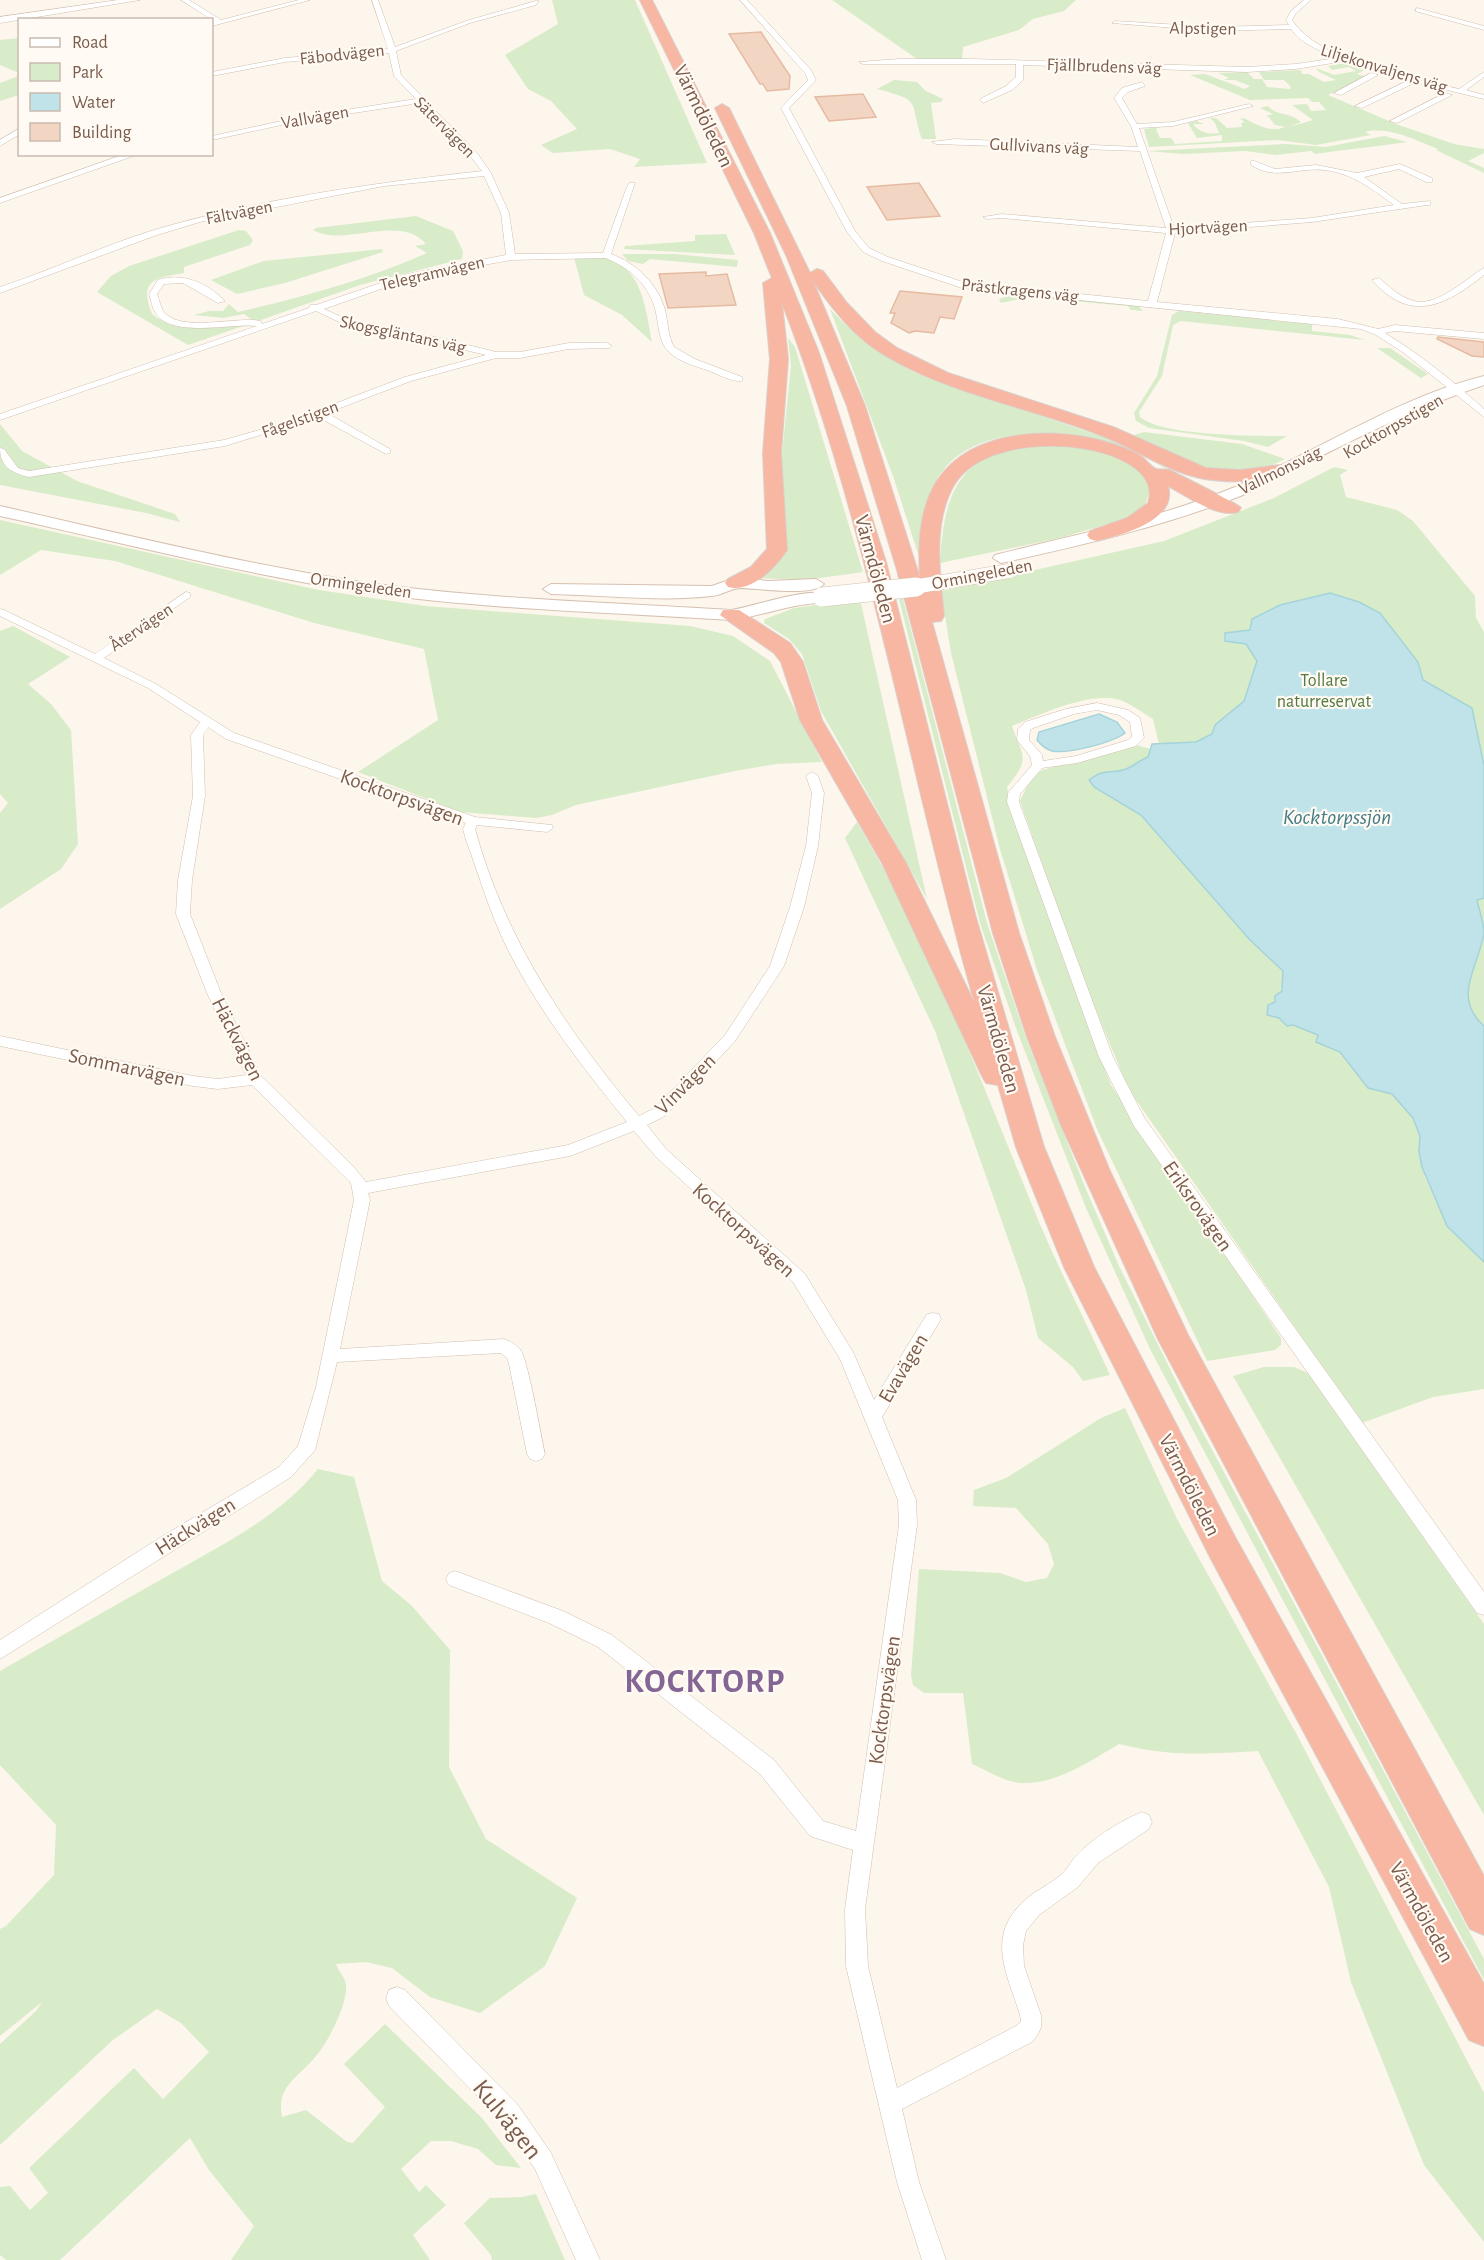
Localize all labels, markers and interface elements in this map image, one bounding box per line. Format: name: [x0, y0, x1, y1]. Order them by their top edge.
legend: [18, 18, 213, 156]
street label: Alpstigen: [1169, 19, 1237, 39]
text: Road: [72, 34, 108, 52]
street label: Liljekonvaljens väg: [1318, 41, 1449, 97]
street label: Fäbodvägen: [299, 42, 385, 68]
street label: Fjällbrudens väg: [1046, 56, 1162, 78]
street label: Värmdöleden: [670, 62, 737, 171]
text: Park: [72, 64, 104, 82]
text: Water: [72, 94, 115, 112]
street label: Sätervägen: [410, 94, 478, 162]
street label: Vallvägen: [280, 103, 350, 133]
text: Building: [72, 124, 132, 142]
street label: Gullvivans väg: [989, 135, 1089, 159]
street label: Fältvägen: [204, 198, 274, 228]
street label: Hjortvägen: [1168, 217, 1248, 239]
street label: Telegramvägen: [378, 253, 486, 295]
street label: Prästkragens väg: [960, 276, 1080, 306]
street label: Skogsgläntans väg: [338, 313, 468, 357]
street label: Kocktorpsstigen: [1340, 391, 1447, 463]
street label: Fågelstigen: [260, 398, 341, 442]
street label: Vallmonsväg: [1236, 443, 1325, 499]
street label: Värmdöleden: [851, 513, 900, 626]
street label: Ormingeleden: [930, 556, 1034, 594]
street label: Ormingeleden: [309, 570, 413, 602]
street label: Återvägen: [105, 598, 176, 655]
park label: Tollare naturreservat: [1277, 672, 1372, 711]
street label: Kocktorpsvägen: [337, 765, 466, 830]
water label: Kocktorpssjön: [1283, 806, 1391, 829]
street label: Värmdöleden: [973, 983, 1024, 1096]
street label: Häckvägen: [208, 994, 267, 1084]
street label: Sommarvägen: [67, 1045, 187, 1090]
street label: Vinvägen: [651, 1050, 720, 1119]
street label: Eriksrovägen: [1159, 1157, 1236, 1255]
street label: Kocktorpsvägen: [688, 1179, 799, 1282]
street label: Evavägen: [875, 1330, 932, 1406]
street label: Värmdöleden: [1155, 1431, 1224, 1540]
street label: Häckvägen: [151, 1494, 239, 1559]
street label: Kocktorpsvägen: [865, 1634, 904, 1766]
district label: KOCKTORP: [624, 1666, 786, 1699]
street label: Värmdöleden: [1385, 1859, 1458, 1966]
street label: Kulvägen: [468, 2075, 547, 2164]

